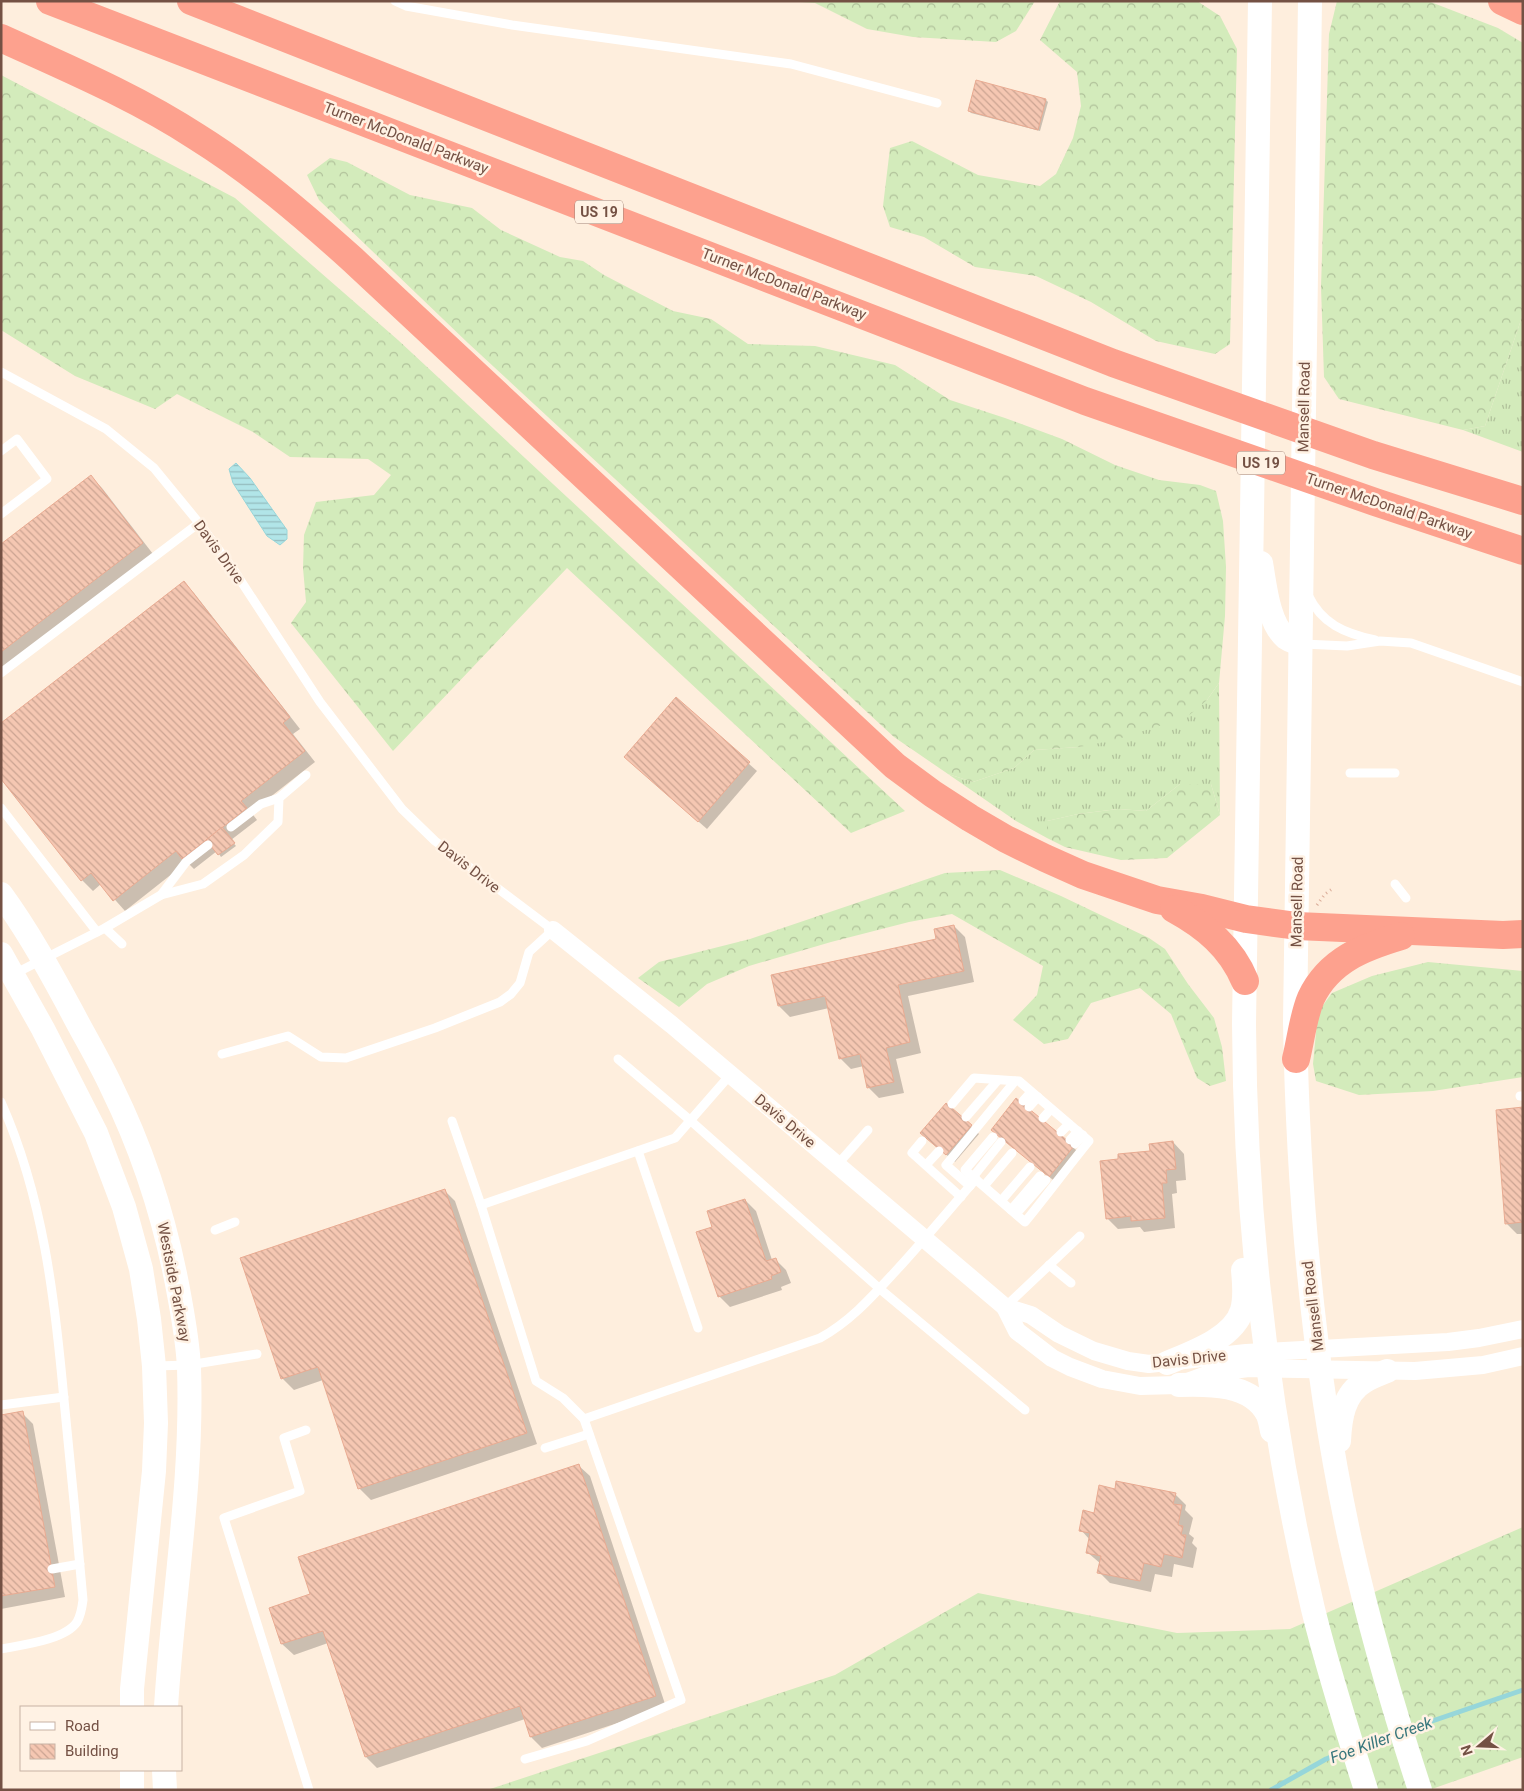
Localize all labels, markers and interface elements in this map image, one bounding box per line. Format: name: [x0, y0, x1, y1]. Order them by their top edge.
street label: Turner McDonald Parkway: [321, 98, 491, 178]
road number: US 19: [575, 200, 623, 223]
street label: Turner McDonald Parkway: [699, 244, 869, 324]
street label: Mansell Road: [1294, 362, 1314, 452]
road number: US 19: [1237, 452, 1285, 474]
street label: Turner McDonald Parkway: [1303, 469, 1475, 543]
street label: Davis Drive: [190, 517, 248, 587]
street label: Davis Drive: [434, 837, 504, 897]
street label: Mansell Road: [1287, 857, 1307, 947]
street label: Davis Drive: [751, 1090, 819, 1152]
street label: Westside Parkway: [154, 1220, 194, 1344]
street label: Mansell Road: [1299, 1260, 1327, 1352]
street label: Davis Drive: [1151, 1346, 1227, 1372]
legend: [20, 1706, 182, 1771]
water label: Foe Killer Creek: [1327, 1712, 1436, 1767]
text: Road: [65, 1717, 99, 1735]
north arrow: [1454, 1721, 1504, 1771]
text: Building: [65, 1742, 119, 1760]
text: N: [1458, 1743, 1476, 1758]

